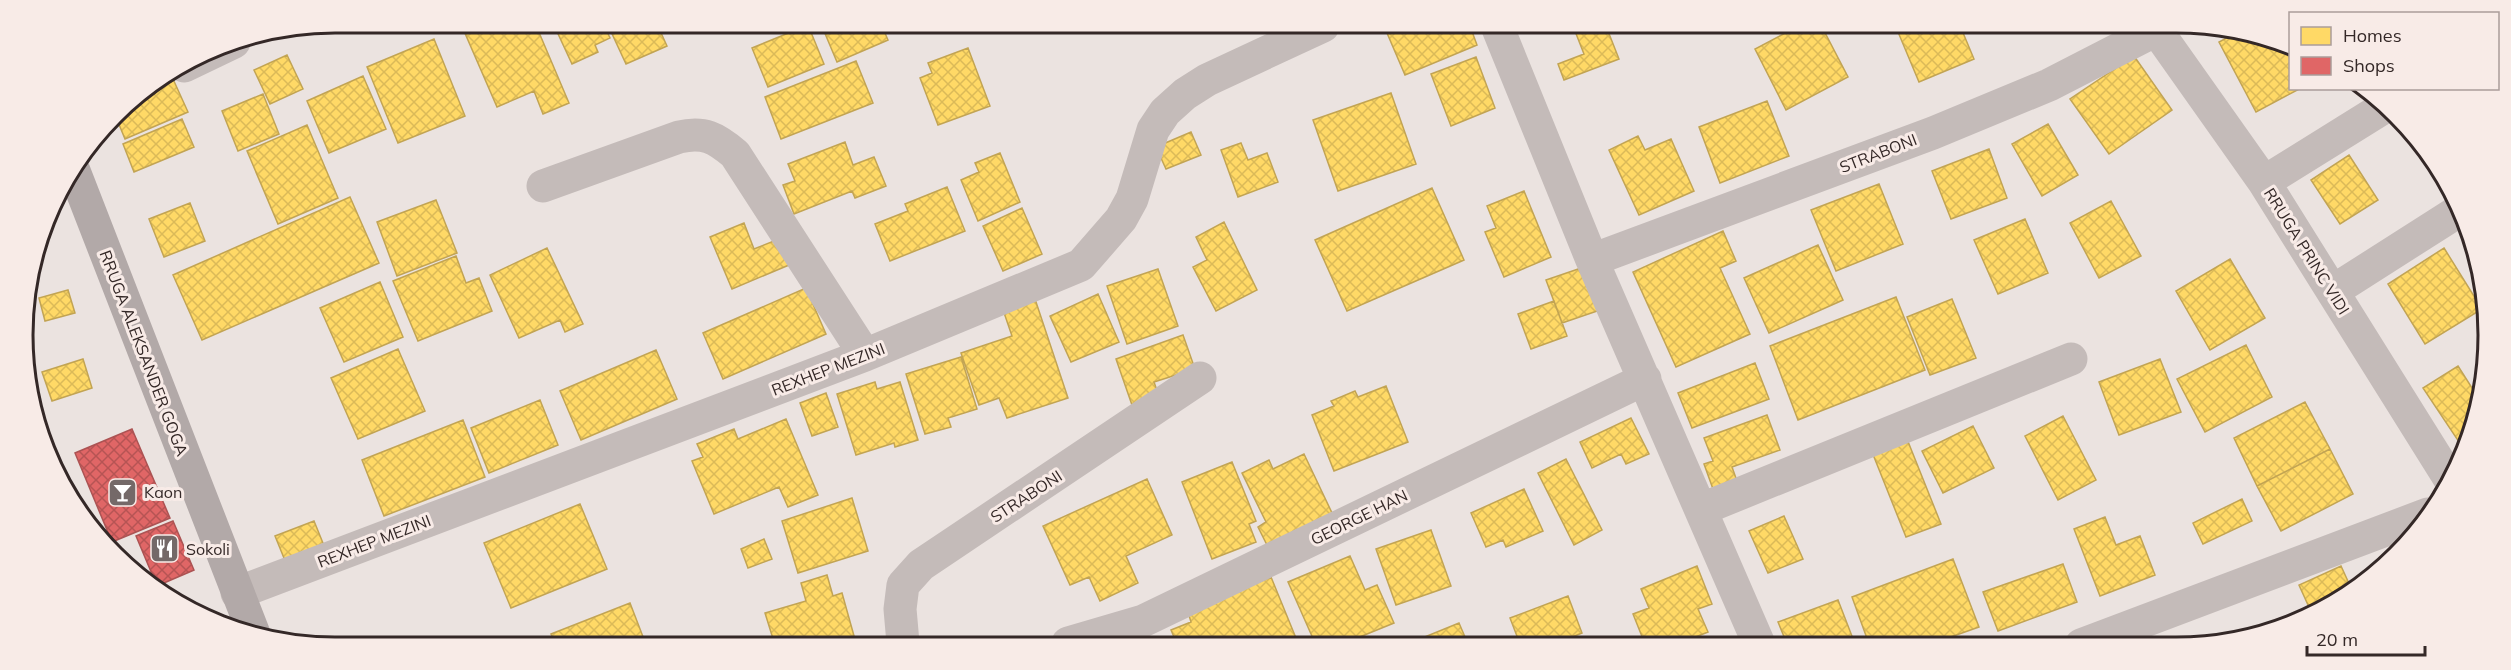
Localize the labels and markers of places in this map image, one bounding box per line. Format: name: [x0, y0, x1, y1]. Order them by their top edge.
bar icon: Kaon: [107, 476, 139, 508]
place label: Kaon: [144, 482, 182, 502]
restaurant icon: Sokoli: [149, 533, 181, 565]
place label: Sokoli: [186, 539, 230, 559]

